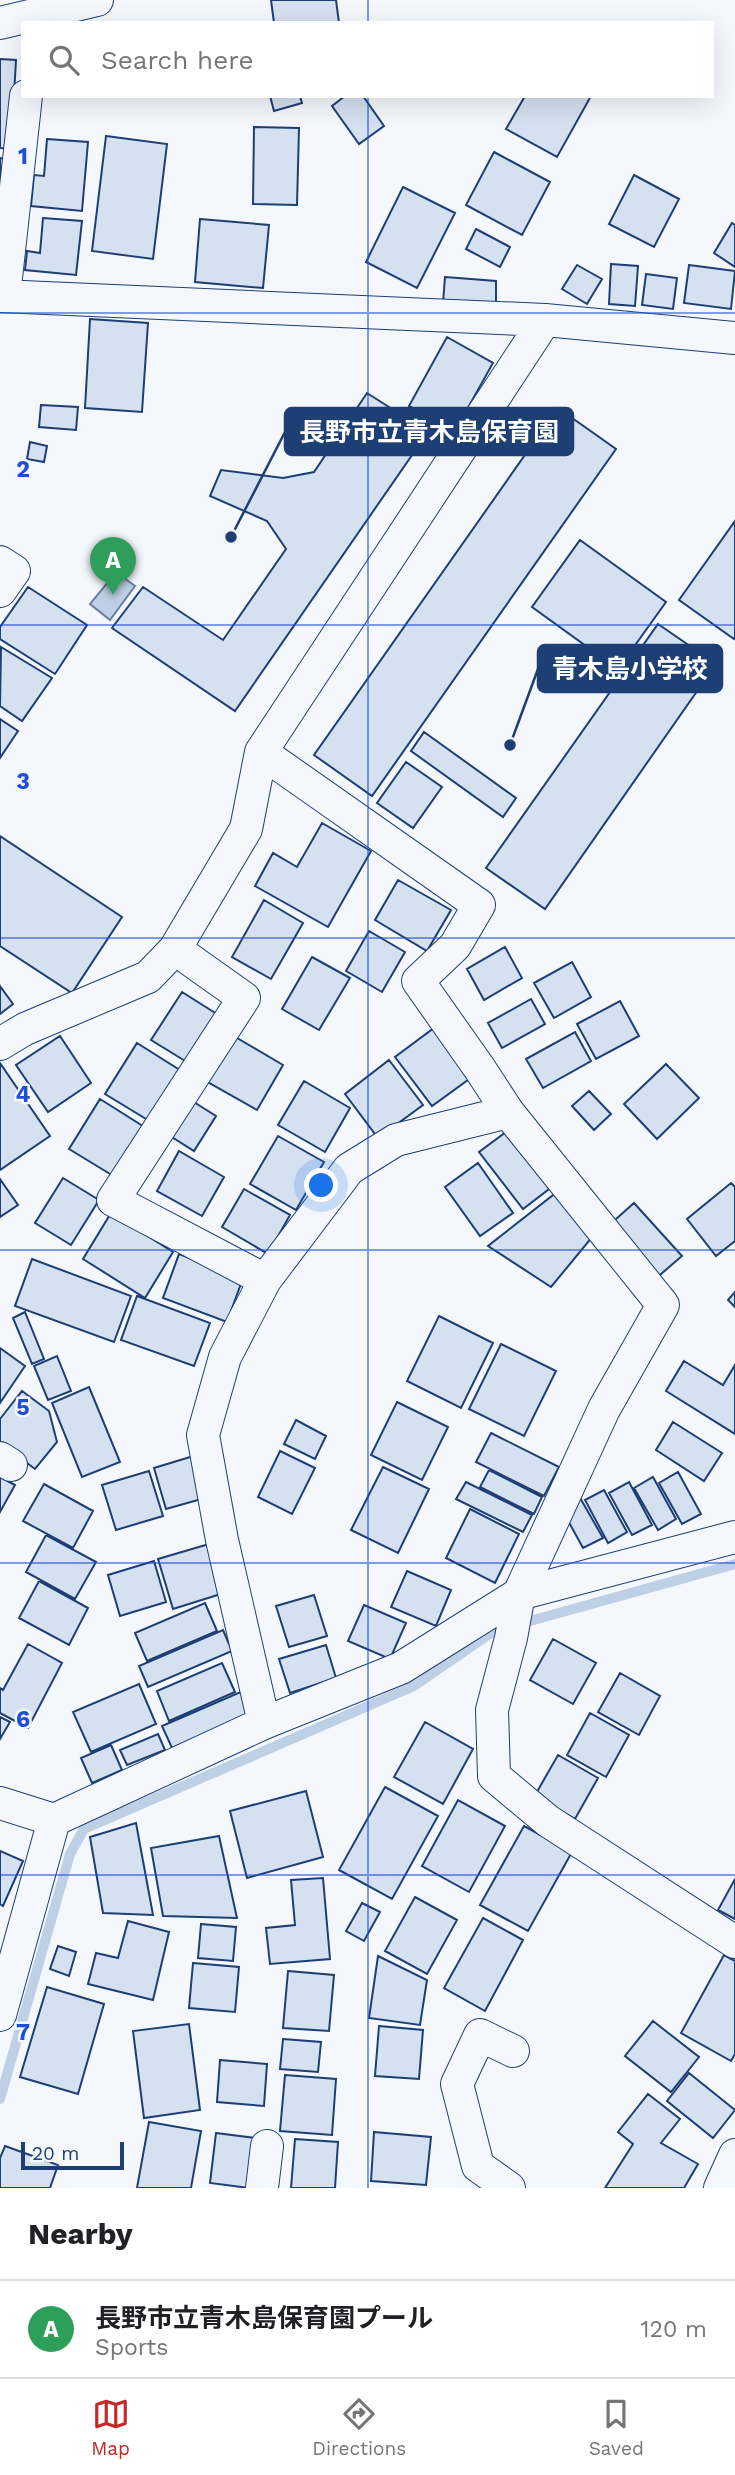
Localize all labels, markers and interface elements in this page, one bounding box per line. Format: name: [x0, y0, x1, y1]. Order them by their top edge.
search box: [21, 21, 714, 98]
icon: search: [45, 41, 83, 79]
text: Search here: [101, 45, 253, 75]
text: 1: [18, 143, 28, 170]
callout: 長野市立青木島保育園: [285, 408, 573, 455]
text: 長野市立青木島保育園: [299, 417, 559, 447]
text: 2: [16, 456, 30, 483]
pin: A: [90, 537, 136, 595]
callout: 青木島小学校: [538, 645, 722, 692]
text: 青木島小学校: [552, 654, 708, 684]
text: 3: [16, 768, 30, 795]
text: 4: [16, 1081, 31, 1108]
your location: [304, 1168, 338, 1202]
text: 5: [16, 1394, 30, 1421]
text: 6: [16, 1706, 30, 1733]
text: 7: [16, 2019, 30, 2046]
scale bar: [21, 2139, 124, 2171]
text: 20 m: [32, 2142, 79, 2165]
text: Nearby: [28, 2216, 133, 2251]
text: 長野市立青木島保育園プール: [95, 2303, 433, 2333]
text: A: [43, 2316, 59, 2343]
text: 120 m: [641, 2316, 707, 2343]
text: Sports: [95, 2334, 168, 2361]
tab: Map: [91, 2395, 130, 2460]
tab: Directions: [312, 2395, 406, 2460]
tab: Saved: [589, 2395, 644, 2460]

